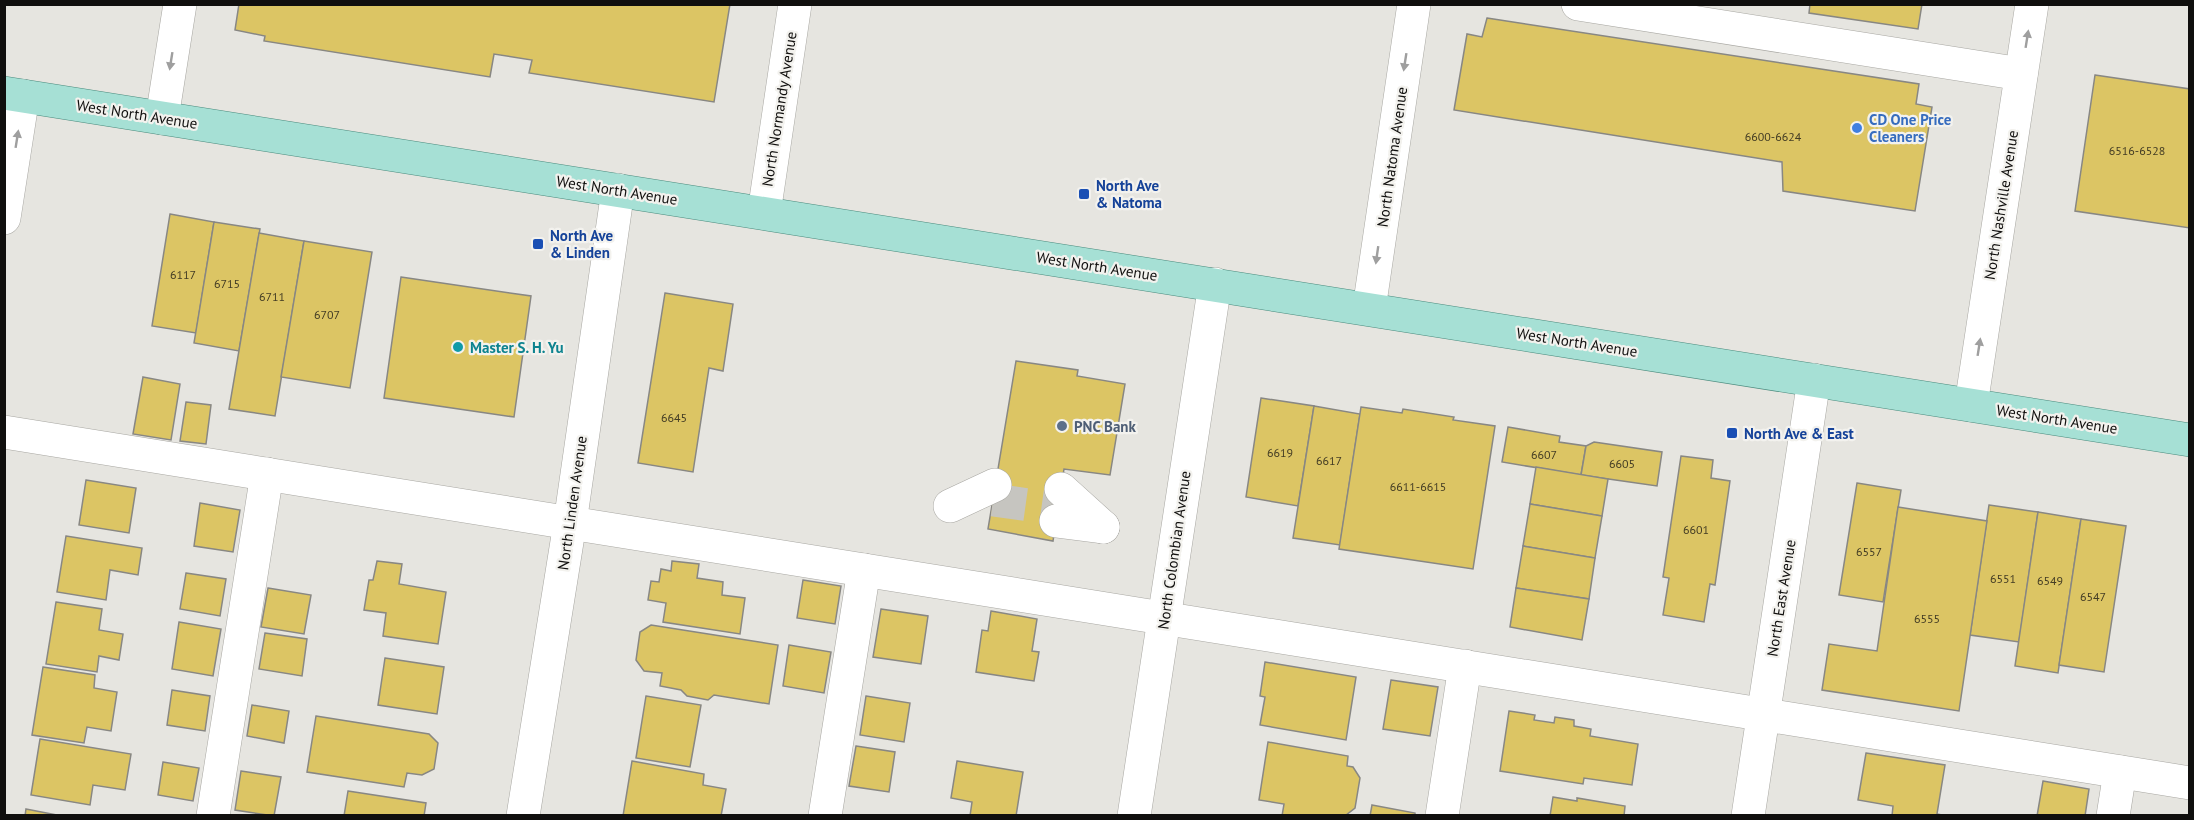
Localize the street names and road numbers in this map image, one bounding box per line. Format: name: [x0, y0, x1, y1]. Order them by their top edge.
street label: North Normandy Avenue: [757, 30, 801, 188]
street label: North Natoma Avenue: [1373, 86, 1411, 228]
street label: West North Avenue: [75, 95, 199, 133]
street label: North Nashville Avenue: [1980, 129, 2022, 281]
street label: West North Avenue: [555, 171, 679, 209]
street label: West North Avenue: [1035, 247, 1159, 285]
street label: West North Avenue: [1515, 323, 1639, 361]
street label: West North Avenue: [1995, 400, 2119, 438]
street label: North Linden Avenue: [553, 435, 591, 571]
street label: North Colombian Avenue: [1153, 470, 1195, 630]
street label: North East Avenue: [1762, 538, 1800, 658]

